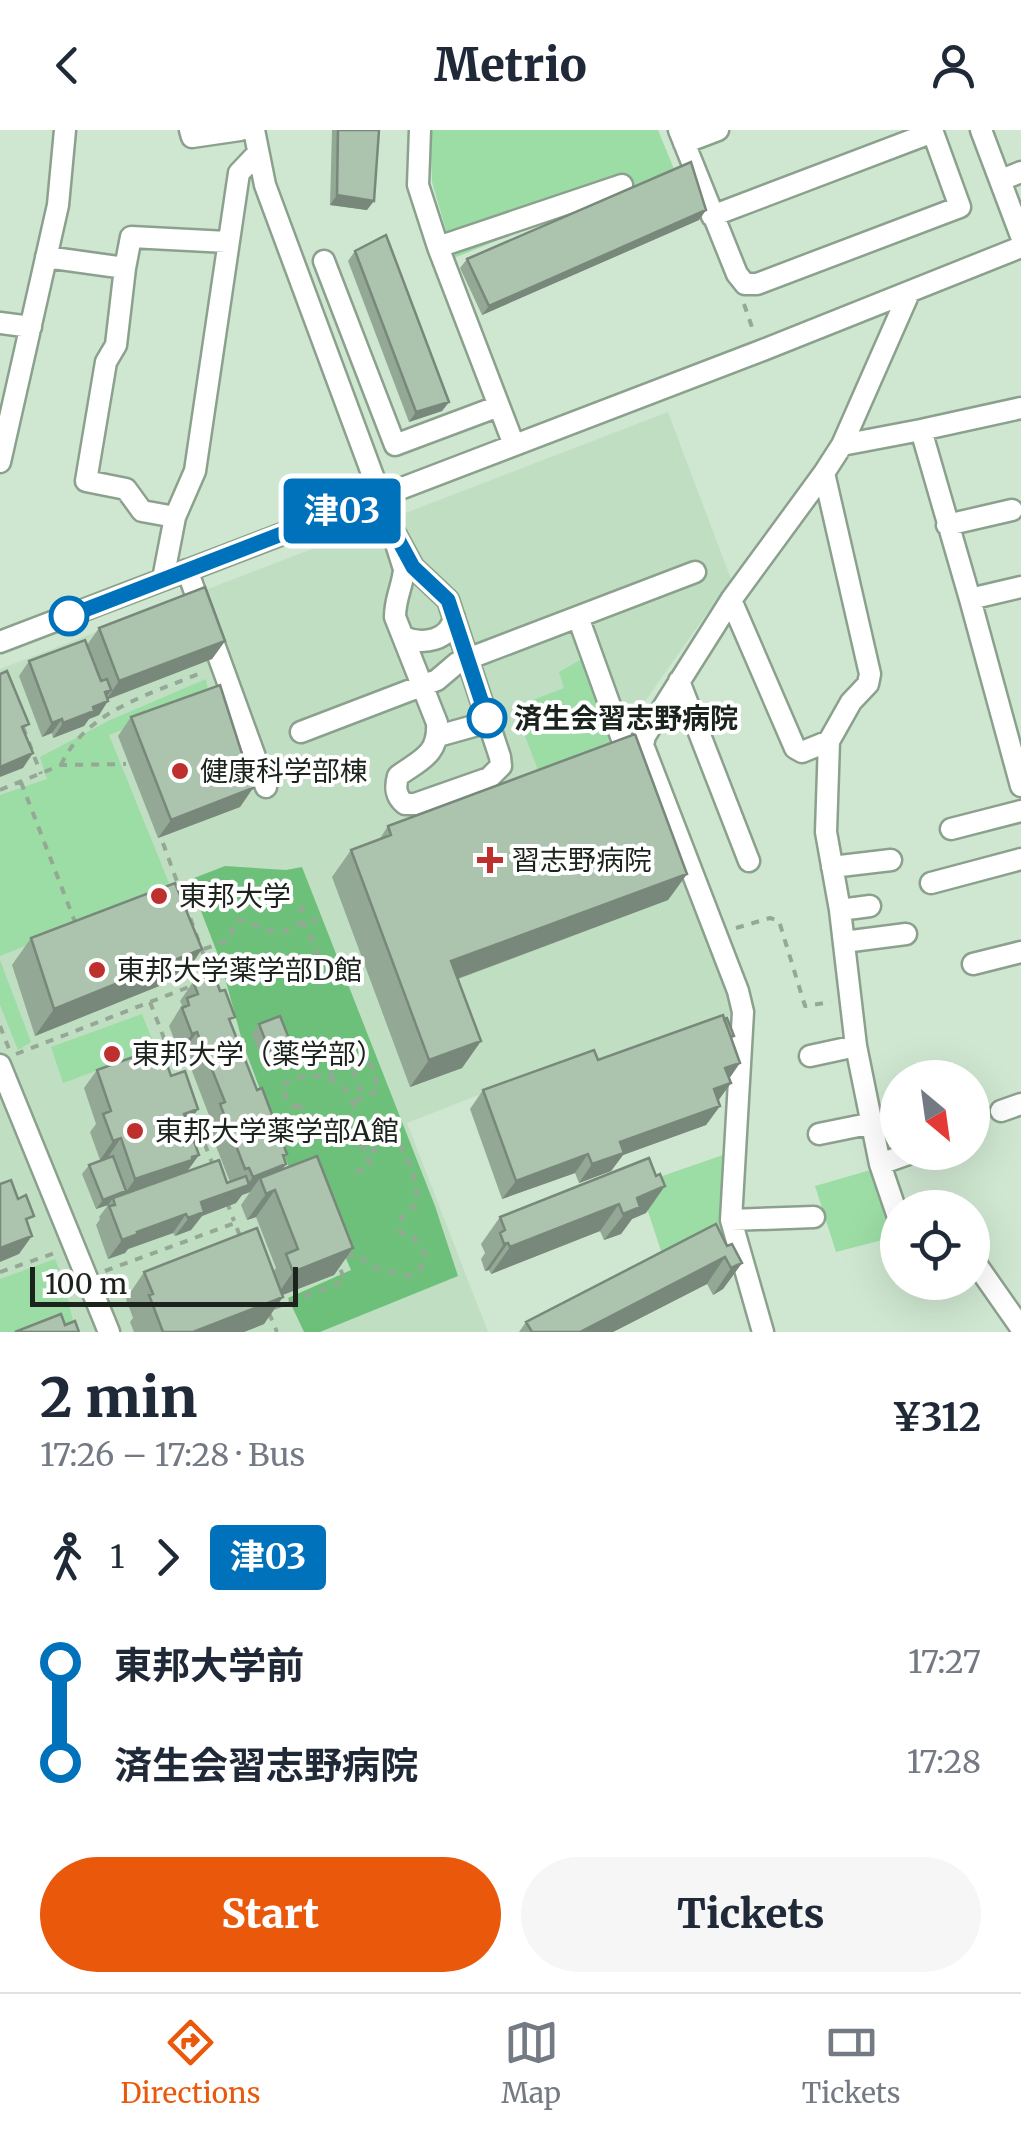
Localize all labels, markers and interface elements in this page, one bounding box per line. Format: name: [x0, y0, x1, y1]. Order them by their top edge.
text: Metrio: [434, 37, 587, 93]
icon: back: [40, 38, 95, 93]
icon: person: [926, 38, 981, 93]
line badge: 津03: [284, 478, 400, 544]
text: 津03: [304, 489, 380, 533]
unlabelled marker: [50, 597, 88, 635]
marker: 済生会習志野病院: [468, 699, 506, 737]
place label: 済生会習志野病院: [514, 700, 738, 736]
place label: 健康科学部棟: [200, 753, 368, 789]
marker: 健康科学部棟: [169, 760, 191, 782]
place label: 習志野病院: [512, 842, 652, 878]
marker: 習志野病院: [477, 847, 503, 873]
place label: 東邦大学: [179, 878, 291, 914]
marker: 東邦大学: [148, 885, 170, 907]
place label: 東邦大学薬学部D館: [117, 952, 362, 988]
marker: 東邦大学薬学部D館: [86, 959, 108, 981]
place label: 東邦大学（薬学部）: [132, 1036, 384, 1072]
marker: 東邦大学（薬学部）: [101, 1043, 123, 1065]
north arrow: [880, 1060, 990, 1170]
map controls: [880, 1060, 990, 1300]
place label: 東邦大学薬学部A館: [155, 1113, 399, 1149]
marker: 東邦大学薬学部A館: [124, 1120, 146, 1142]
button: locate: [880, 1190, 990, 1300]
scale bar: [30, 1262, 298, 1306]
text: 100 m: [45, 1266, 127, 1302]
text: 2 min: [40, 1363, 197, 1432]
text: ¥312: [892, 1394, 981, 1441]
text: 17:26 – 17:28 · Bus: [40, 1435, 305, 1475]
icon: walk: [40, 1530, 95, 1585]
icon: forward: [140, 1530, 195, 1585]
text: 津03: [230, 1535, 306, 1579]
text: 1: [110, 1537, 125, 1577]
text: 東邦大学前: [114, 1642, 304, 1689]
text: 17:27: [908, 1642, 981, 1682]
text: 済生会習志野病院: [114, 1742, 418, 1789]
text: 17:28: [907, 1742, 981, 1782]
button: Start: [40, 1857, 501, 1972]
button: Tickets: [521, 1857, 981, 1972]
tab: Directions: [120, 2015, 260, 2111]
tab: Map: [501, 2015, 561, 2111]
tab: Tickets: [802, 2015, 901, 2111]

